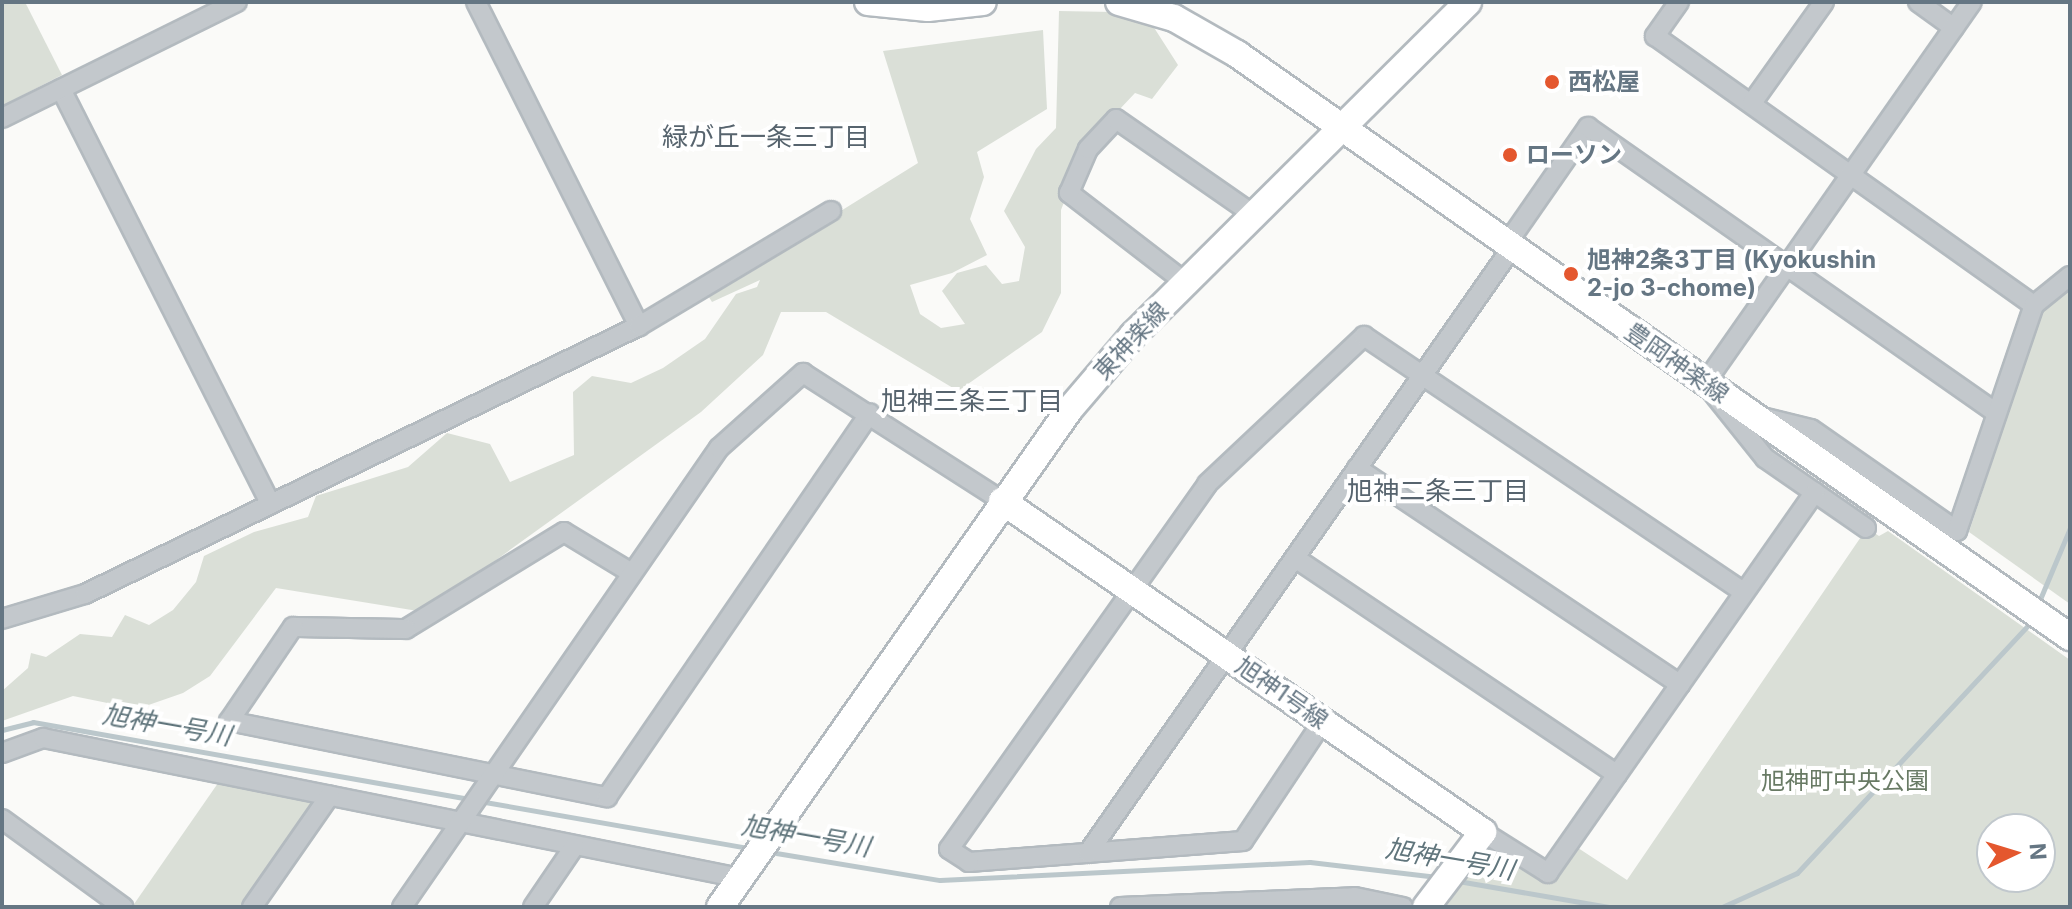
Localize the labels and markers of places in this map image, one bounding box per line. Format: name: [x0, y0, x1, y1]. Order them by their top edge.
place label: 西松屋: [1568, 68, 1640, 96]
marker: 西松屋: [1543, 73, 1561, 91]
place label: ローソン: [1526, 141, 1622, 169]
marker: ローソン: [1501, 146, 1519, 164]
place label: 旭神2条3丁目 (Kyokushin 2-jo 3-chome): [1587, 246, 1876, 302]
marker: 旭神2条3丁目 (Kyokushin 2-jo 3-chome): [1562, 265, 1580, 283]

